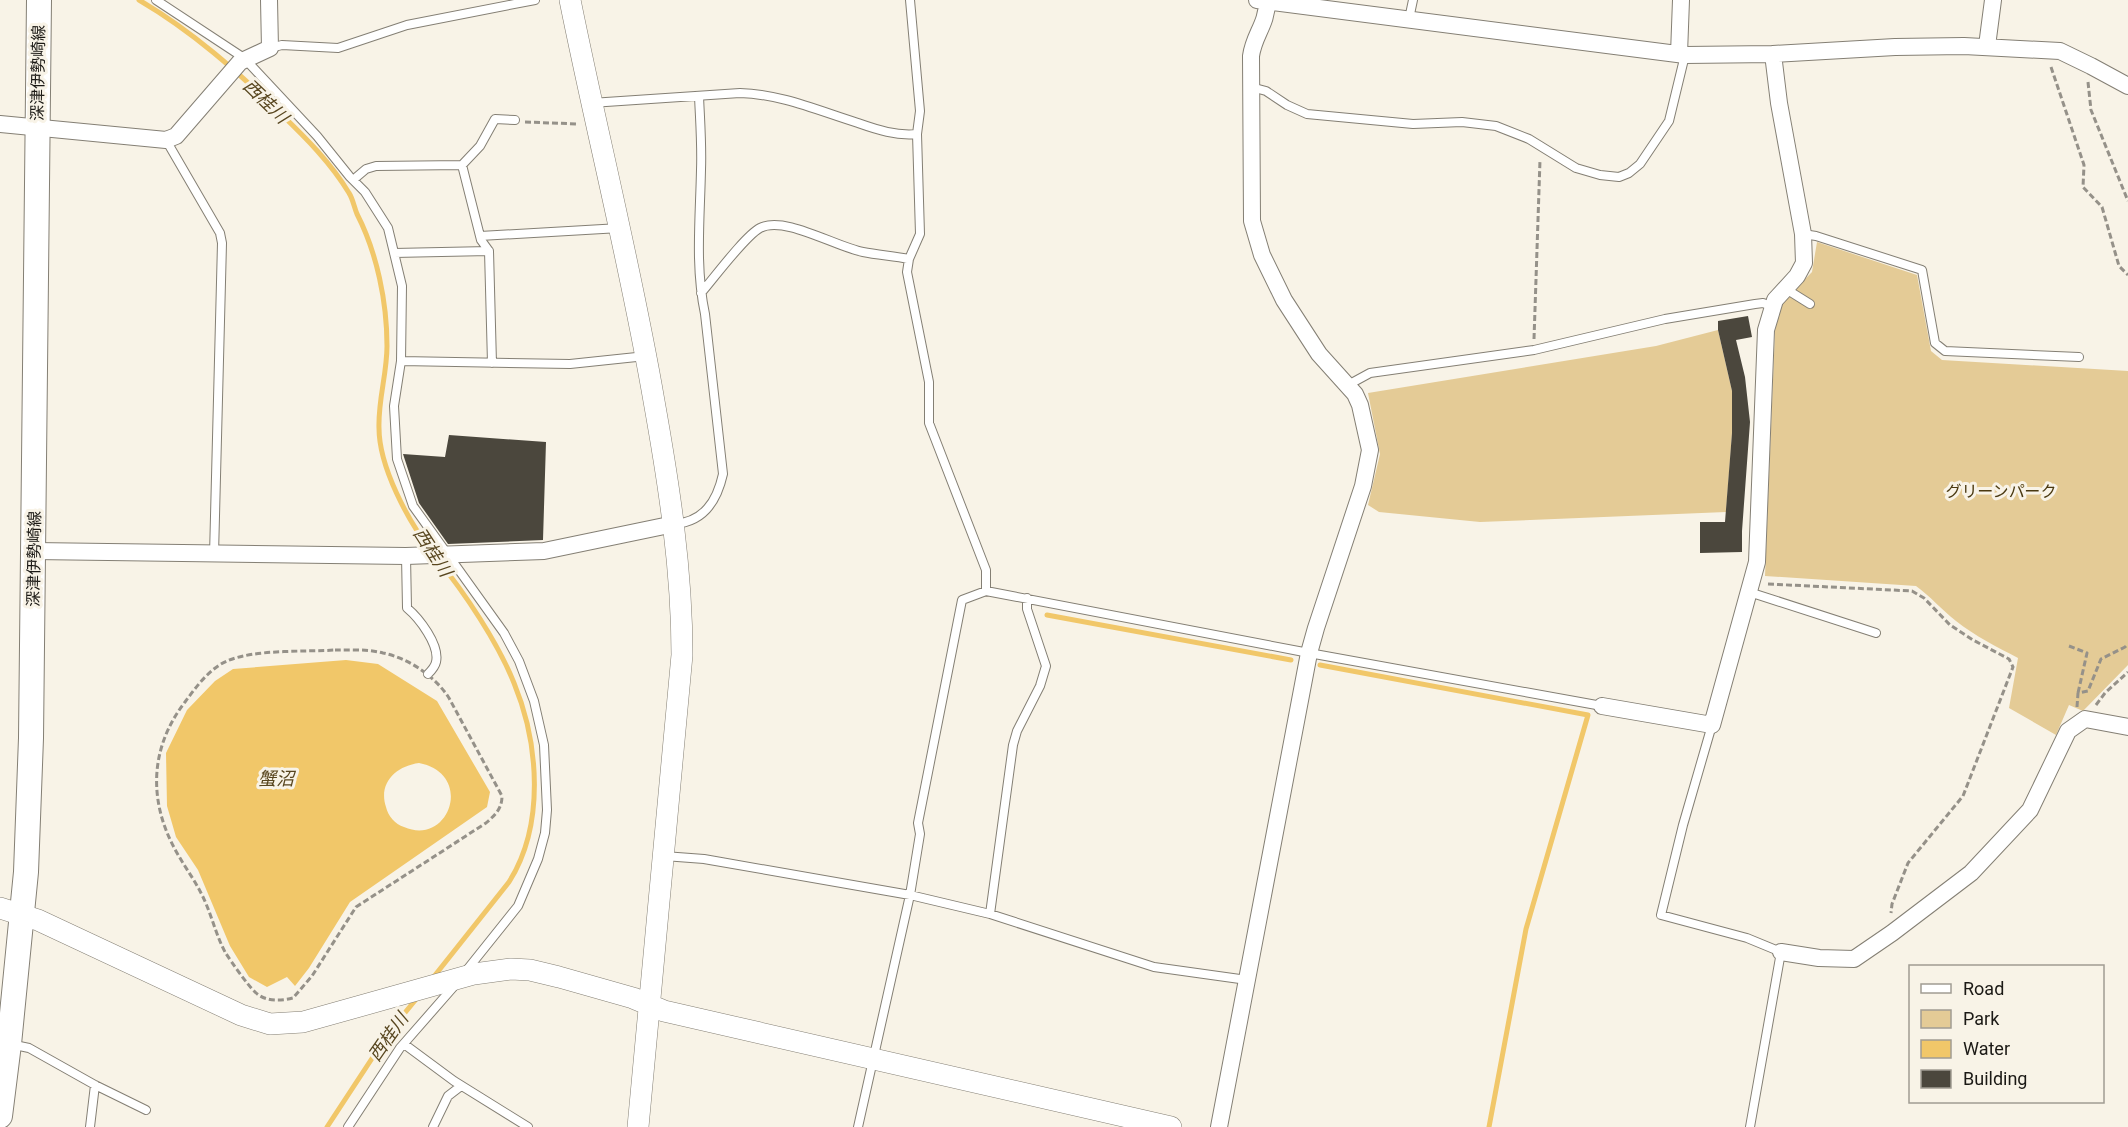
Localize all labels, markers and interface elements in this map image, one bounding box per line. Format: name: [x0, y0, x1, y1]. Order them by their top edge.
street label: 深津伊勢崎線: [28, 25, 48, 121]
water label: 西桂川: [239, 75, 294, 129]
park label: グリーンパーク: [1945, 482, 2057, 501]
street label: 深津伊勢崎線: [24, 511, 44, 607]
water label: 西桂川: [409, 524, 458, 582]
water label: 蟹沼: [258, 768, 297, 789]
legend: [1909, 965, 2104, 1103]
text: Road: [1963, 978, 2004, 999]
water label: 西桂川: [364, 1007, 413, 1065]
text: Park: [1963, 1008, 2000, 1029]
text: Water: [1963, 1038, 2010, 1059]
text: Building: [1963, 1068, 2027, 1089]

